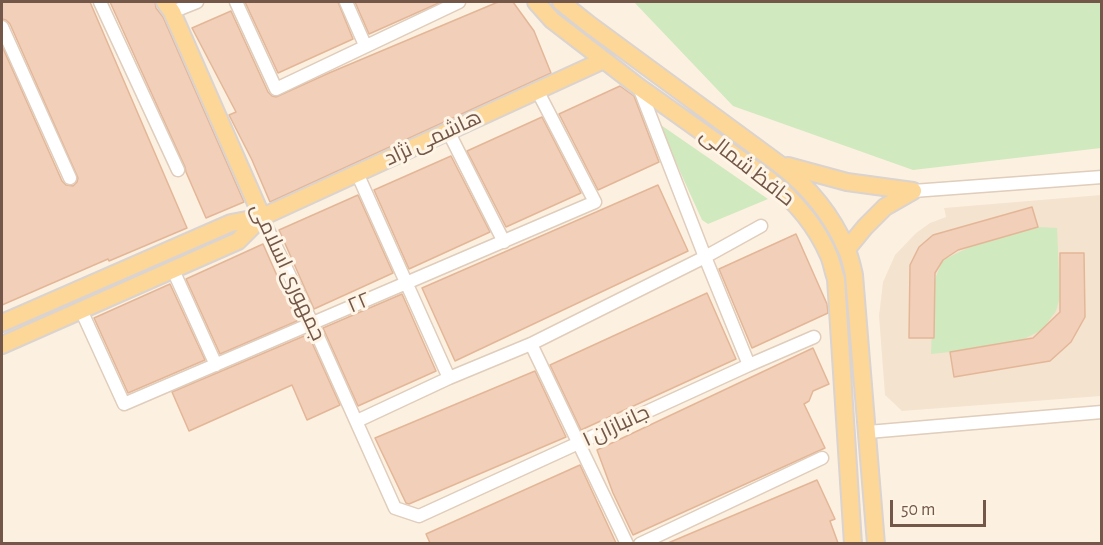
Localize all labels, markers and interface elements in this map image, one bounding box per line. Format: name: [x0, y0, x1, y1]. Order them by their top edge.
street label: هاشمی نژاد: [380, 105, 486, 171]
street label: حافظ شمالی: [695, 122, 799, 212]
street label: جمهوری اسلامی: [245, 199, 331, 345]
street label: ۲۲: [344, 287, 374, 319]
street label: جانبازان ۱: [579, 400, 653, 452]
scale bar: [893, 488, 989, 526]
text: 50 m: [901, 501, 935, 519]

